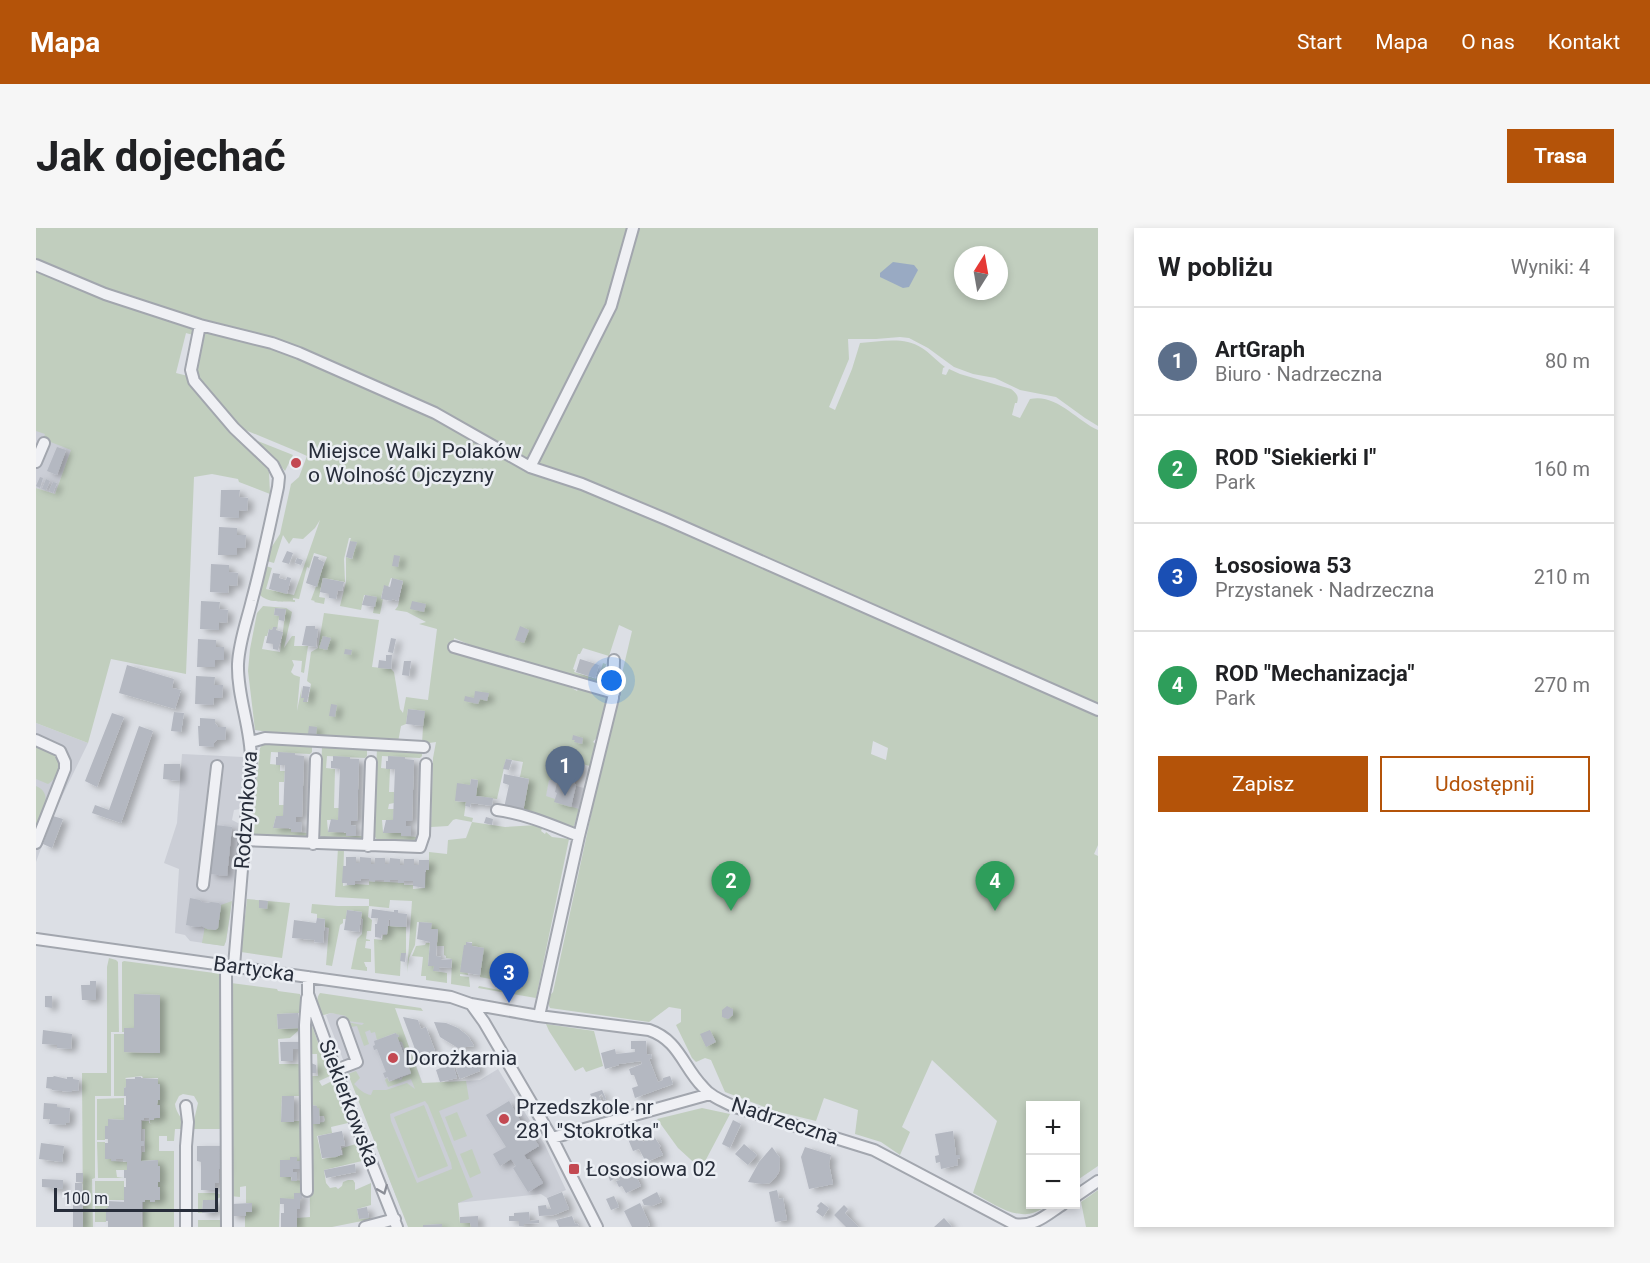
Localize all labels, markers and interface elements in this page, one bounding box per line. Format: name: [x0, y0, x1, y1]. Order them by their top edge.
text: Mapa: [30, 26, 100, 59]
text: Start: [1297, 30, 1342, 54]
text: Mapa: [1375, 30, 1428, 54]
text: O nas: [1461, 30, 1515, 54]
text: Kontakt: [1548, 30, 1620, 54]
button: Trasa: [1507, 129, 1614, 183]
text: Jak dojechać: [36, 132, 286, 181]
north arrow: [954, 246, 1008, 300]
text: W pobliżu: [1158, 252, 1273, 282]
text: Wyniki: 4: [1511, 255, 1590, 279]
text: ArtGraph: [1215, 337, 1305, 362]
text: 1: [1172, 349, 1183, 373]
text: 80 m: [1545, 349, 1590, 373]
text: Biuro · Nadrzeczna: [1215, 362, 1382, 386]
place label: Miejsce Walki Polaków o Wolność Ojczyzny: [308, 439, 522, 487]
text: ROD "Siekierki I": [1215, 445, 1376, 470]
marker: Miejsce Walki Polaków o Wolność Ojczyzny: [289, 456, 303, 470]
text: 2: [1172, 457, 1183, 481]
text: 160 m: [1534, 457, 1590, 481]
text: Park: [1215, 470, 1255, 494]
text: Łososiowa 53: [1215, 553, 1352, 578]
text: 3: [1172, 565, 1183, 589]
text: 210 m: [1534, 565, 1590, 589]
text: Przystanek · Nadrzeczna: [1215, 578, 1434, 602]
text: ROD "Mechanizacja": [1215, 661, 1414, 686]
your location: [597, 666, 626, 695]
text: 4: [1172, 673, 1183, 697]
text: 270 m: [1534, 673, 1590, 697]
text: Park: [1215, 686, 1255, 710]
pin: 1: [546, 746, 584, 796]
street label: Rodzynkowa: [230, 750, 262, 870]
button: Zapisz: [1158, 756, 1368, 812]
button: Udostępnij: [1380, 756, 1590, 812]
pin: 2: [712, 862, 750, 911]
pin: 4: [976, 862, 1014, 911]
street label: Bartycka: [212, 951, 296, 987]
pin: 3: [490, 954, 528, 1003]
street label: Siekierkowska: [314, 1036, 384, 1170]
place label: Dorożkarnia: [405, 1046, 517, 1070]
marker: Dorożkarnia: [386, 1051, 400, 1065]
street label: Nadrzeczna: [728, 1092, 842, 1150]
place label: Przedszkole nr 281 "Stokrotka": [516, 1095, 659, 1143]
map controls: [1026, 1101, 1080, 1209]
button: +: [1026, 1101, 1080, 1155]
marker: Przedszkole nr 281 "Stokrotka": [497, 1112, 511, 1126]
button: −: [1026, 1155, 1080, 1209]
place label: Łososiowa 02: [586, 1157, 716, 1181]
marker: Łososiowa 02: [567, 1162, 581, 1176]
one-way arrow: [376, 1184, 388, 1195]
scale bar: [54, 1185, 218, 1212]
text: 100 m: [63, 1189, 108, 1208]

